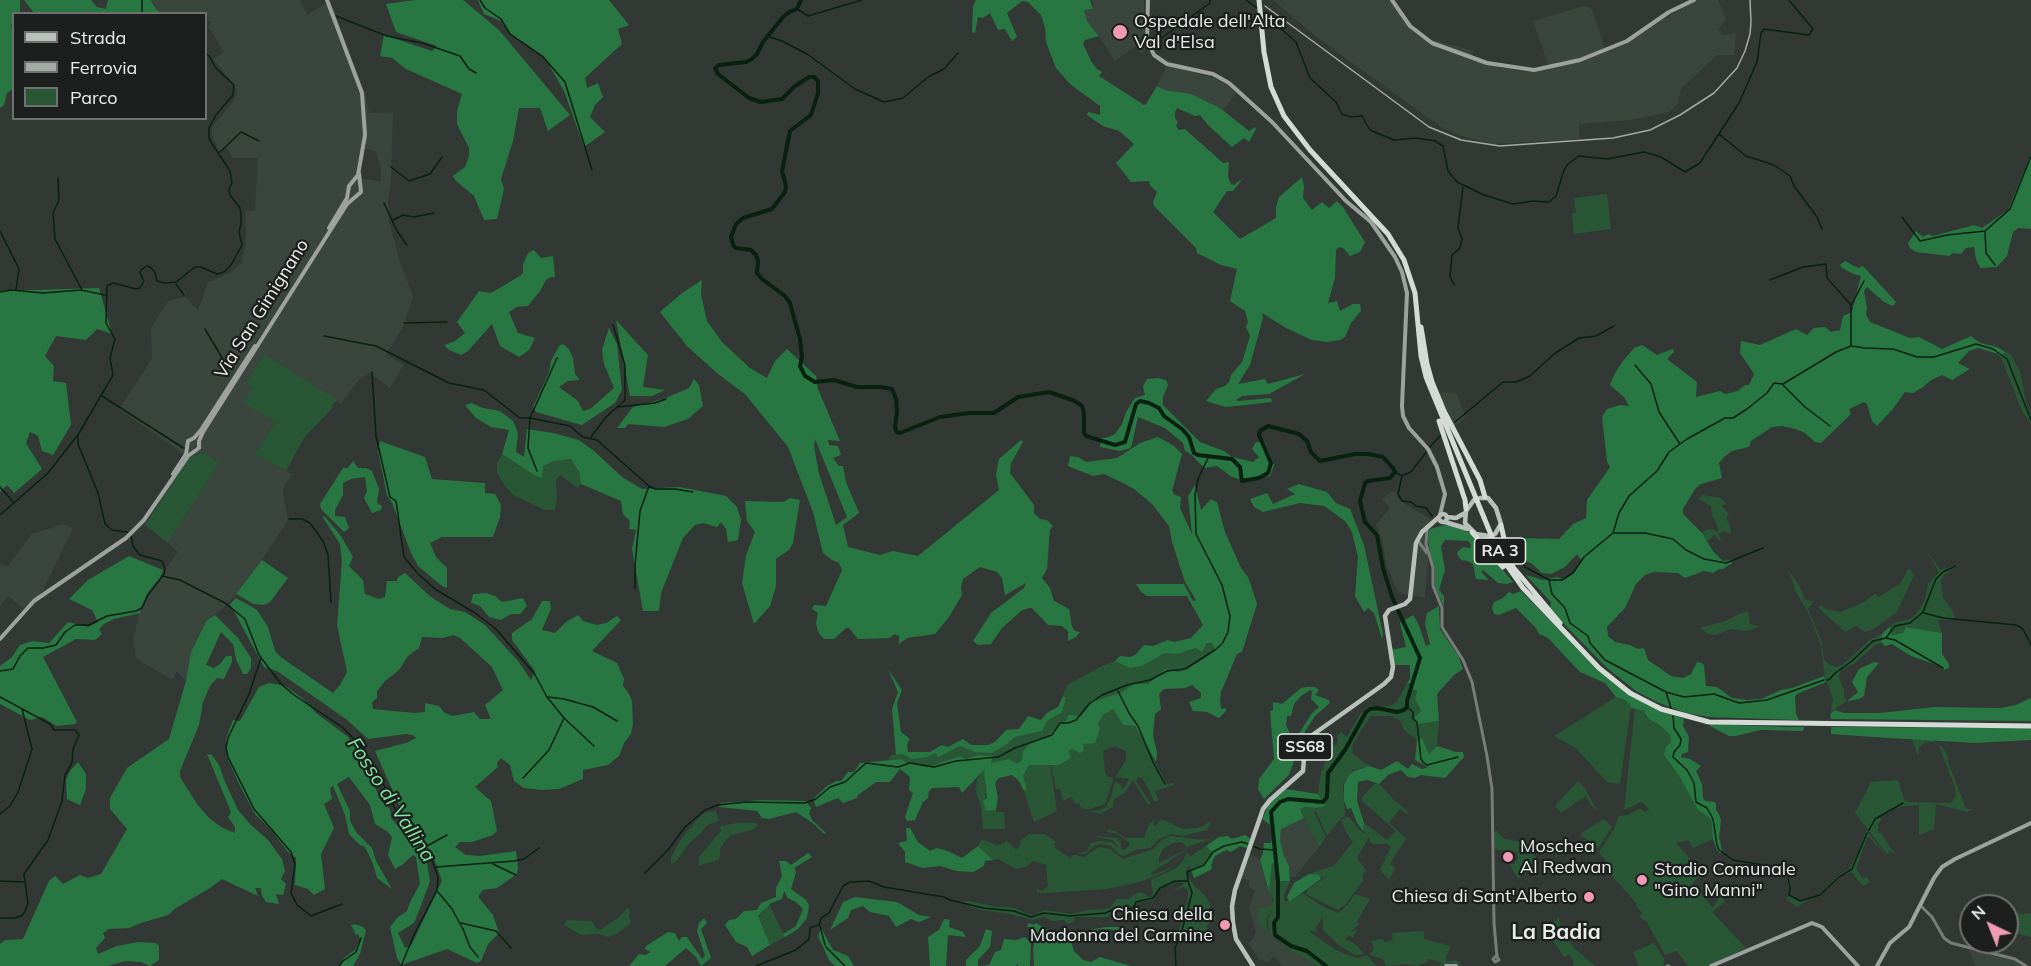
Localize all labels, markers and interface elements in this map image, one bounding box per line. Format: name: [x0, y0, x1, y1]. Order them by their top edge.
place label: Ospedale dell'Alta Val d'Elsa: [1134, 11, 1286, 54]
legend: [12, 12, 207, 120]
marker: Ospedale dell'Alta Val d'Elsa: [1111, 23, 1129, 41]
text: Strada: [70, 26, 126, 49]
text: Ferrovia: [70, 56, 137, 79]
text: Parco: [70, 86, 118, 109]
street label: Via San Gimignano: [210, 235, 314, 383]
road number: RA 3: [1474, 538, 1526, 564]
water label: Fosso di Vallina: [342, 733, 440, 867]
road number: SS68: [1278, 734, 1332, 760]
place label: Moschea Al Redwan: [1520, 836, 1612, 878]
marker: Moschea Al Redwan: [1501, 850, 1515, 864]
place label: Stadio Comunale "Gino Manni": [1654, 859, 1796, 902]
marker: Stadio Comunale "Gino Manni": [1635, 873, 1649, 887]
place label: Chiesa di Sant'Alberto: [1391, 886, 1577, 908]
marker: Chiesa di Sant'Alberto: [1582, 890, 1596, 904]
north arrow: [1959, 894, 2019, 954]
text: N: [1967, 901, 1989, 924]
place label: Chiesa della Madonna del Carmine: [1030, 904, 1213, 946]
marker: Chiesa della Madonna del Carmine: [1218, 918, 1232, 932]
district label: La Badia: [1511, 920, 1601, 946]

